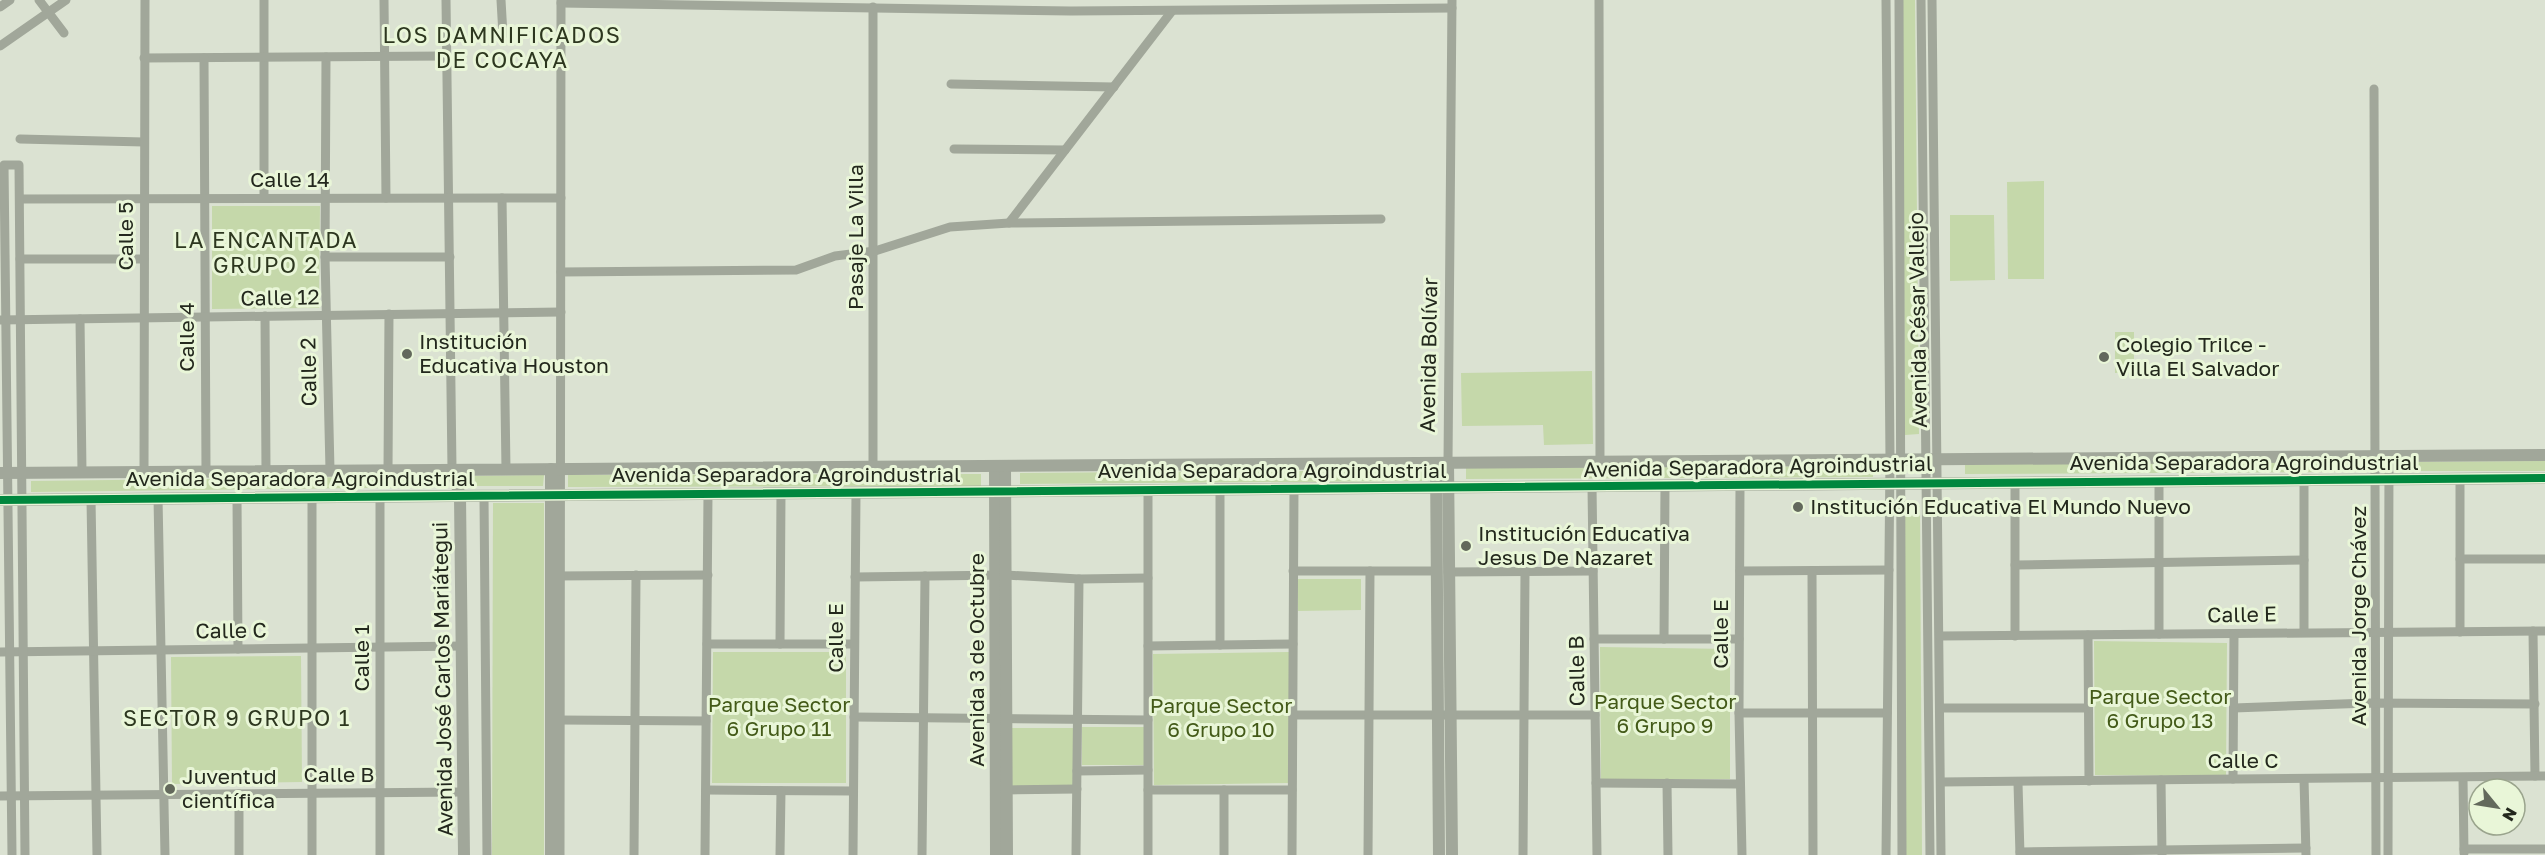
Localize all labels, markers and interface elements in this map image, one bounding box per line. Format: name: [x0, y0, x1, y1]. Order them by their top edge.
district label: LOS DAMNIFICADOS DE COCAYA: [383, 21, 621, 73]
street label: Pasaje La Villa: [842, 164, 868, 310]
street label: Calle 14: [250, 166, 330, 192]
street label: Calle 5: [112, 202, 138, 271]
street label: Avenida César Vallejo: [1902, 212, 1932, 428]
district label: LA ENCANTADA GRUPO 2: [174, 226, 358, 278]
street label: Avenida Bolívar: [1414, 277, 1442, 433]
street label: Calle 12: [240, 283, 320, 311]
street label: Calle 4: [173, 302, 199, 372]
place label: Institución Educativa Houston: [419, 328, 609, 378]
place label: Colegio Trilce - Villa El Salvador: [2116, 331, 2279, 381]
street label: Calle 2: [294, 337, 322, 407]
marker: Institución Educativa Houston: [400, 347, 414, 361]
marker: Colegio Trilce - Villa El Salvador: [2097, 350, 2111, 364]
street label: Avenida Separadora Agroindustrial: [2069, 449, 2419, 475]
street label: Avenida Separadora Agroindustrial: [1583, 450, 1933, 482]
street label: Avenida Separadora Agroindustrial: [1097, 457, 1447, 483]
street label: Avenida Separadora Agroindustrial: [611, 461, 961, 487]
street label: Avenida Separadora Agroindustrial: [125, 465, 475, 491]
place label: Institución Educativa El Mundo Nuevo: [1810, 493, 2191, 519]
marker: Institución Educativa El Mundo Nuevo: [1791, 500, 1805, 514]
street label: Avenida Jorge Chávez: [2345, 506, 2371, 726]
place label: Institución Educativa Jesus De Nazaret: [1478, 520, 1690, 570]
street label: Avenida José Carlos Mariátegui: [426, 521, 458, 837]
marker: Institución Educativa Jesus De Nazaret: [1459, 539, 1473, 553]
street label: Avenida 3 de Octubre: [963, 553, 989, 767]
street label: Calle E: [1707, 599, 1733, 669]
street label: Calle E: [2207, 600, 2277, 628]
street label: Calle E: [822, 603, 848, 673]
street label: Calle C: [195, 616, 267, 644]
street label: Calle 1: [348, 625, 374, 692]
street label: Calle B: [1562, 635, 1590, 707]
park label: Parque Sector 6 Grupo 13: [2089, 683, 2231, 733]
park label: Parque Sector 6 Grupo 9: [1594, 688, 1736, 738]
park label: Parque Sector 6 Grupo 11: [708, 691, 850, 741]
park label: Parque Sector 6 Grupo 10: [1150, 692, 1292, 742]
district label: SECTOR 9 GRUPO 1: [123, 704, 351, 731]
street label: Calle C: [2207, 747, 2279, 773]
street label: Calle B: [304, 761, 374, 787]
place label: Juventud científica: [182, 763, 277, 813]
north arrow: [2467, 777, 2527, 837]
marker: Juventud científica: [163, 782, 177, 796]
text: N: [2498, 804, 2522, 825]

